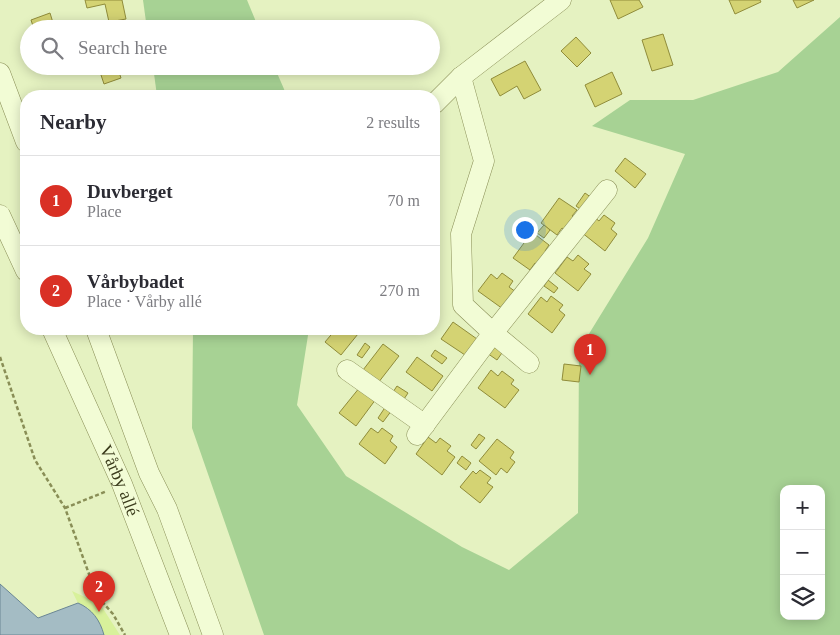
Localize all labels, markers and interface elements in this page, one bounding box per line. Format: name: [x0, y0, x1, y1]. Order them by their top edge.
search box: [20, 20, 440, 75]
icon: search: [38, 34, 66, 62]
text: Search here: [78, 37, 167, 58]
text: Nearby: [40, 110, 107, 134]
text: 2 results: [366, 114, 420, 131]
text: Duvberget: [87, 181, 172, 202]
text: 1: [52, 192, 60, 209]
text: 70 m: [388, 192, 420, 209]
text: Place: [87, 203, 122, 220]
your location: [512, 217, 538, 243]
text: Vårbybadet: [87, 271, 184, 292]
text: 2: [52, 282, 60, 299]
text: 270 m: [380, 282, 420, 299]
text: Place · Vårby allé: [87, 293, 202, 310]
pin: 1: [574, 334, 606, 375]
street label: Vårby allé: [96, 442, 143, 519]
map controls: [780, 485, 825, 620]
button: +: [780, 485, 825, 530]
button: −: [780, 530, 825, 575]
pin: 2: [83, 571, 115, 612]
button: layers: [780, 575, 825, 620]

